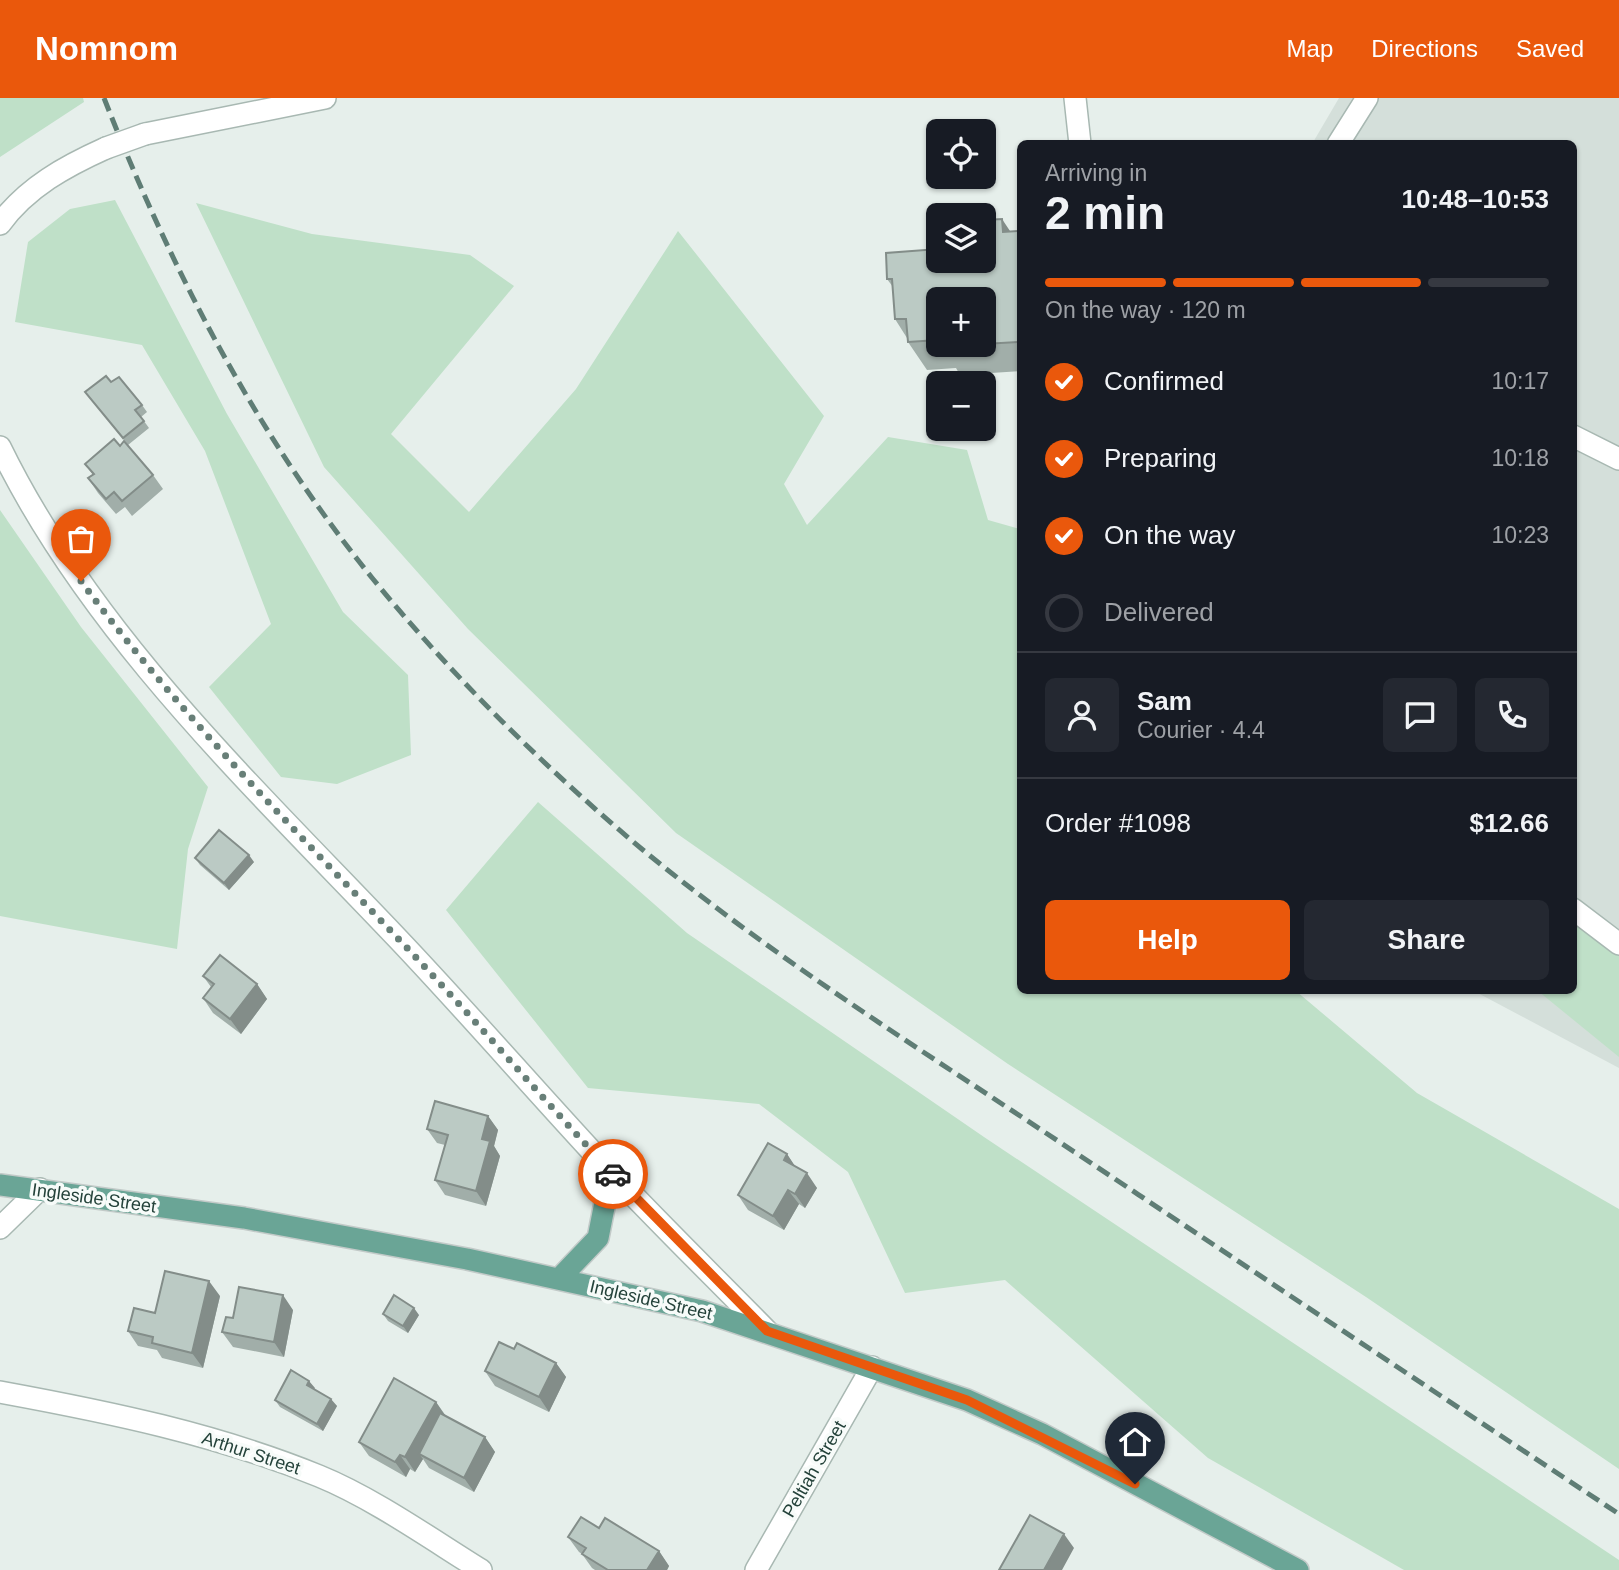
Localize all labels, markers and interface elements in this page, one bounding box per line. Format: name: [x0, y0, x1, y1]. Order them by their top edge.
text: Nomnom: [35, 30, 178, 67]
text: Map: [1287, 35, 1333, 62]
text: Directions: [1371, 35, 1478, 62]
text: Saved: [1516, 35, 1584, 62]
map controls: [926, 119, 996, 441]
button: locate: [926, 119, 996, 189]
text: Arriving in: [1045, 160, 1147, 186]
text: 10:48–10:53: [1402, 184, 1549, 214]
text: 2 min: [1045, 187, 1165, 239]
button: layers: [926, 203, 996, 273]
button: +: [926, 287, 996, 357]
text: On the way · 120 m: [1045, 297, 1246, 323]
icon: check: [1045, 363, 1083, 401]
text: Confirmed: [1104, 366, 1224, 396]
text: 10:17: [1491, 368, 1549, 394]
button: −: [926, 371, 996, 441]
icon: check: [1045, 440, 1083, 478]
text: Preparing: [1104, 443, 1217, 473]
text: 10:18: [1491, 445, 1549, 471]
pin: [51, 509, 111, 581]
icon: check: [1045, 517, 1083, 555]
icon: bag: [62, 520, 100, 558]
text: On the way: [1104, 520, 1236, 550]
text: 10:23: [1491, 522, 1549, 548]
text: Delivered: [1104, 597, 1214, 627]
button: person: [1045, 678, 1119, 752]
button: chat: [1383, 678, 1457, 752]
button: phone: [1475, 678, 1549, 752]
text: Sam: [1137, 686, 1192, 716]
text: Courier · 4.4: [1137, 717, 1265, 743]
text: Order #1098: [1045, 808, 1191, 838]
text: $12.66: [1469, 808, 1549, 838]
button: Help: [1045, 900, 1290, 980]
button: Share: [1304, 900, 1549, 980]
courier: [578, 1139, 648, 1209]
icon: car: [594, 1155, 632, 1193]
street label: Ingleside Street: [31, 1179, 157, 1217]
street label: Ingleside Street: [588, 1276, 714, 1324]
pin: [1105, 1412, 1165, 1484]
street label: Peltiah Street: [778, 1417, 850, 1521]
icon: home: [1116, 1423, 1154, 1461]
street label: Arthur Street: [199, 1428, 303, 1478]

